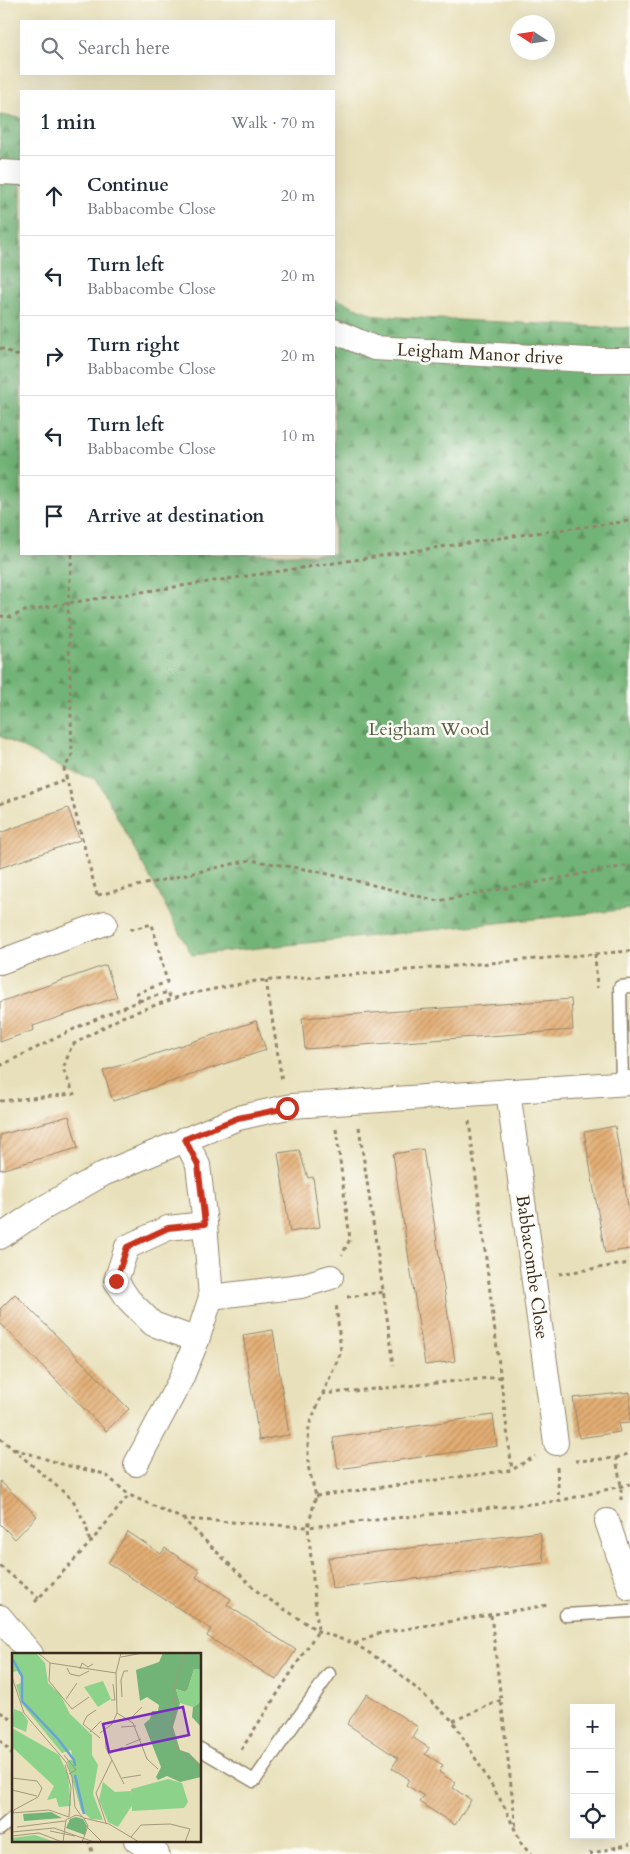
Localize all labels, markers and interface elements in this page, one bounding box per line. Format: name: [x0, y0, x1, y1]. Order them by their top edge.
north arrow: [510, 15, 555, 60]
search box: [20, 20, 335, 75]
icon: search: [38, 34, 66, 62]
text: Search here: [78, 35, 170, 61]
text: 1 min: [40, 108, 96, 137]
text: Walk · 70 m: [231, 112, 315, 134]
text: Continue: [87, 172, 169, 198]
icon: ahead: [40, 182, 68, 210]
text: 20 m: [281, 185, 315, 207]
text: Babbacombe Close: [87, 198, 216, 220]
text: Turn left: [87, 252, 164, 278]
icon: left: [40, 262, 68, 290]
text: 20 m: [281, 265, 315, 287]
text: Babbacombe Close: [87, 278, 216, 300]
text: Turn right: [87, 332, 179, 358]
street label: Leigham Manor drive: [396, 337, 564, 371]
icon: right: [40, 342, 68, 370]
text: 20 m: [281, 345, 315, 367]
text: Babbacombe Close: [87, 358, 216, 380]
text: Turn left: [87, 412, 164, 438]
icon: left: [40, 422, 68, 450]
text: 10 m: [281, 425, 315, 447]
text: Babbacombe Close: [87, 438, 216, 460]
icon: arrive: [40, 502, 68, 530]
text: Arrive at destination: [87, 503, 264, 529]
park label: Leigham Wood: [369, 717, 490, 742]
route start: [276, 1097, 299, 1120]
street label: Babbacombe Close: [510, 1193, 554, 1341]
route end: [105, 1270, 128, 1293]
inset map: [12, 1653, 201, 1842]
map controls: [570, 1704, 615, 1839]
button: +: [570, 1704, 615, 1749]
button: −: [570, 1749, 615, 1794]
button: locate: [570, 1794, 615, 1839]

